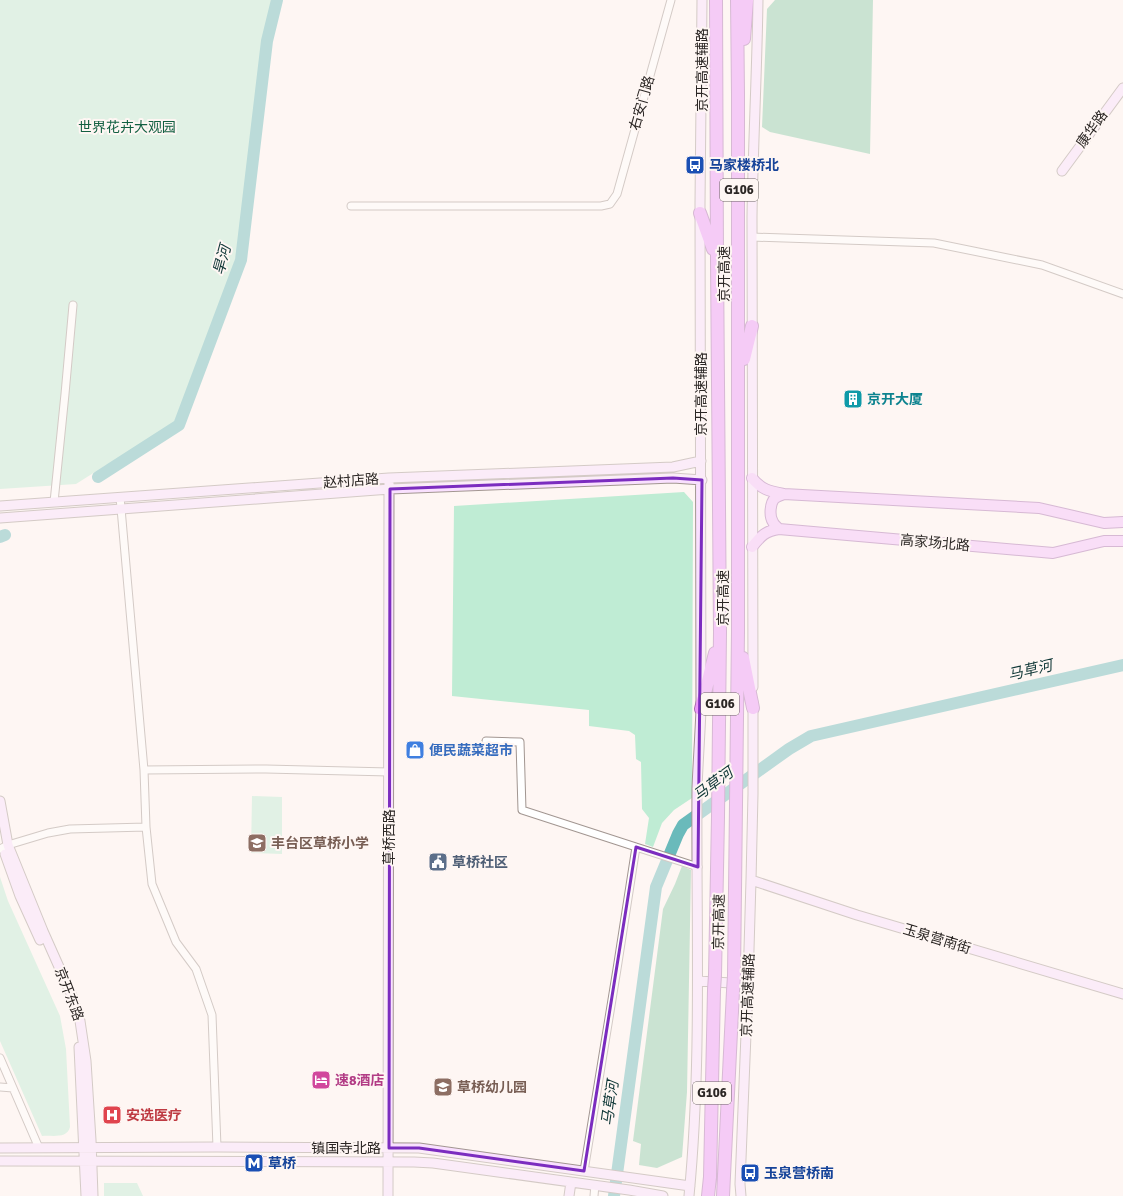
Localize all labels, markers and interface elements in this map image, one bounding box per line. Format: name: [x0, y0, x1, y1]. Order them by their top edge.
street label: 京开高速辅路: [694, 28, 711, 112]
street label: 右安门路: [626, 74, 658, 132]
street label: 康华路: [1073, 107, 1111, 151]
park label: 世界花卉大观园: [78, 119, 176, 136]
bus stop icon: 马家楼桥北: [684, 154, 706, 176]
place label: 马家楼桥北: [709, 157, 779, 174]
road number: G106: [720, 179, 758, 201]
water label: 旱河: [209, 240, 235, 277]
street label: 京开高速: [716, 246, 733, 302]
street label: 京开高速辅路: [693, 352, 710, 436]
building icon: 京开大厦: [842, 388, 864, 410]
place label: 京开大厦: [867, 391, 923, 408]
street label: 赵村店路: [321, 471, 380, 492]
street label: 高家场北路: [899, 531, 971, 555]
street label: 京开高速: [715, 570, 732, 626]
water label: 马草河: [1006, 655, 1057, 684]
road number: G106: [701, 693, 739, 715]
shop icon: 便民蔬菜超市: [404, 739, 426, 761]
place label: 便民蔬菜超市: [429, 742, 513, 759]
water label: 马草河: [690, 762, 739, 805]
street label: 草桥西路: [381, 809, 398, 865]
school or university icon: 丰台区草桥小学: [246, 832, 268, 854]
place label: 丰台区草桥小学: [271, 835, 369, 852]
public building icon: 草桥社区: [427, 851, 449, 873]
place label: 草桥社区: [452, 854, 508, 871]
street label: 京开高速: [710, 894, 728, 950]
street label: 玉泉营南街: [901, 921, 973, 957]
street label: 京开高速辅路: [738, 953, 758, 1037]
street label: 京开东路: [51, 965, 87, 1023]
hotel icon: 速8酒店: [310, 1069, 332, 1091]
place label: 速8酒店: [335, 1072, 385, 1089]
school or university icon: 草桥幼儿园: [432, 1076, 454, 1098]
water label: 马草河: [598, 1077, 622, 1127]
place label: 草桥幼儿园: [457, 1079, 527, 1096]
road number: G106: [693, 1082, 731, 1104]
hospital icon: 安选医疗: [101, 1104, 123, 1126]
place label: 安选医疗: [126, 1107, 182, 1124]
street label: 镇国寺北路: [311, 1140, 381, 1157]
metro station icon: 草桥: [243, 1152, 265, 1174]
place label: 草桥: [268, 1155, 296, 1172]
bus stop icon: 玉泉营桥南: [739, 1162, 761, 1184]
place label: 玉泉营桥南: [764, 1165, 834, 1182]

